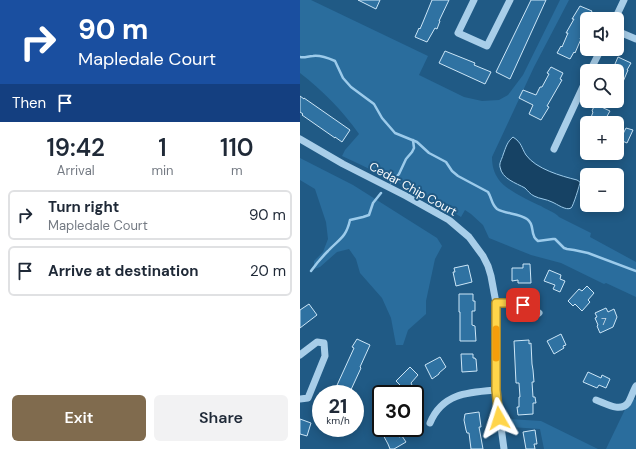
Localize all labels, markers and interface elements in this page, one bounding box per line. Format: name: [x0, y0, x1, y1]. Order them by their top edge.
text: 90 m: [78, 11, 148, 48]
map controls: [580, 12, 624, 212]
button: sound: [580, 12, 624, 56]
icon: right: [12, 16, 64, 68]
text: Mapledale Court: [78, 47, 216, 71]
button: search: [580, 64, 624, 108]
icon: arrive: [54, 92, 76, 114]
text: Then: [12, 93, 46, 113]
button: +: [580, 116, 624, 160]
text: 19:42: [46, 132, 105, 163]
text: 1: [158, 132, 167, 163]
text: 110: [220, 132, 254, 163]
street label: Cedar Chip Court: [366, 158, 460, 220]
text: Arrival: [57, 162, 95, 179]
text: min: [151, 162, 174, 179]
text: m: [231, 162, 243, 179]
button: −: [580, 168, 624, 212]
text: Turn right: [48, 197, 119, 217]
icon: right: [14, 204, 36, 226]
text: 90 m: [249, 205, 286, 225]
text: Mapledale Court: [48, 217, 148, 234]
icon: arrive: [14, 260, 36, 282]
text: Arrive at destination: [48, 261, 199, 281]
text: 20 m: [250, 261, 286, 281]
pin: [506, 288, 540, 322]
icon: arrive: [512, 294, 534, 316]
house number: 7: [601, 315, 607, 328]
speed limit sign: 30: [372, 385, 424, 437]
text: 21: [329, 393, 347, 419]
button: Exit: [12, 395, 146, 441]
button: Share: [154, 395, 288, 441]
position arrow: [478, 397, 520, 439]
text: km/h: [326, 414, 350, 427]

